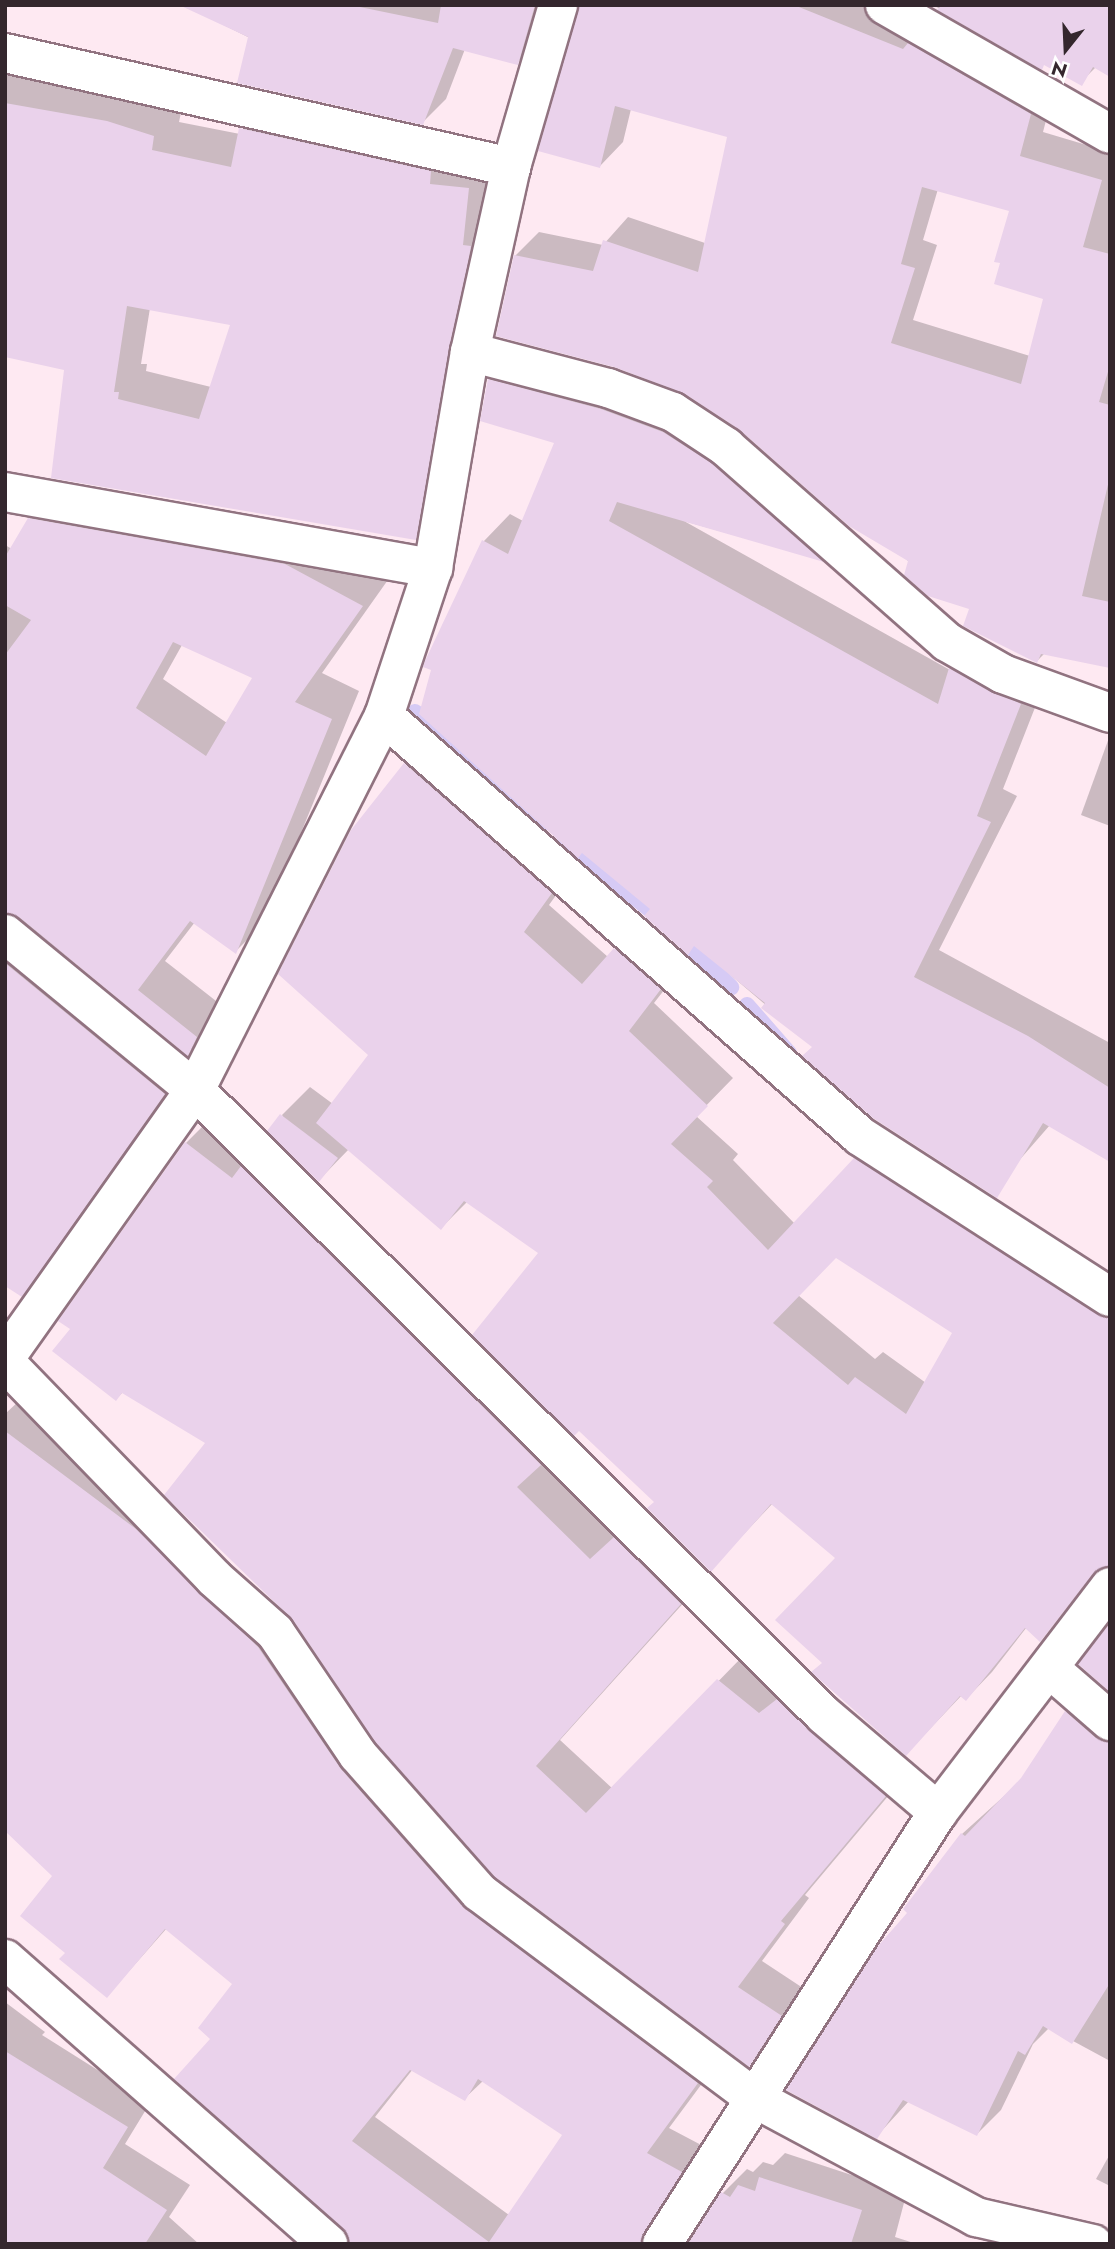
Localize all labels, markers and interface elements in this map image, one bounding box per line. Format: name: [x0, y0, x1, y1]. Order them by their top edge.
north arrow: [1031, 14, 1101, 84]
text: N: [1048, 54, 1071, 85]

